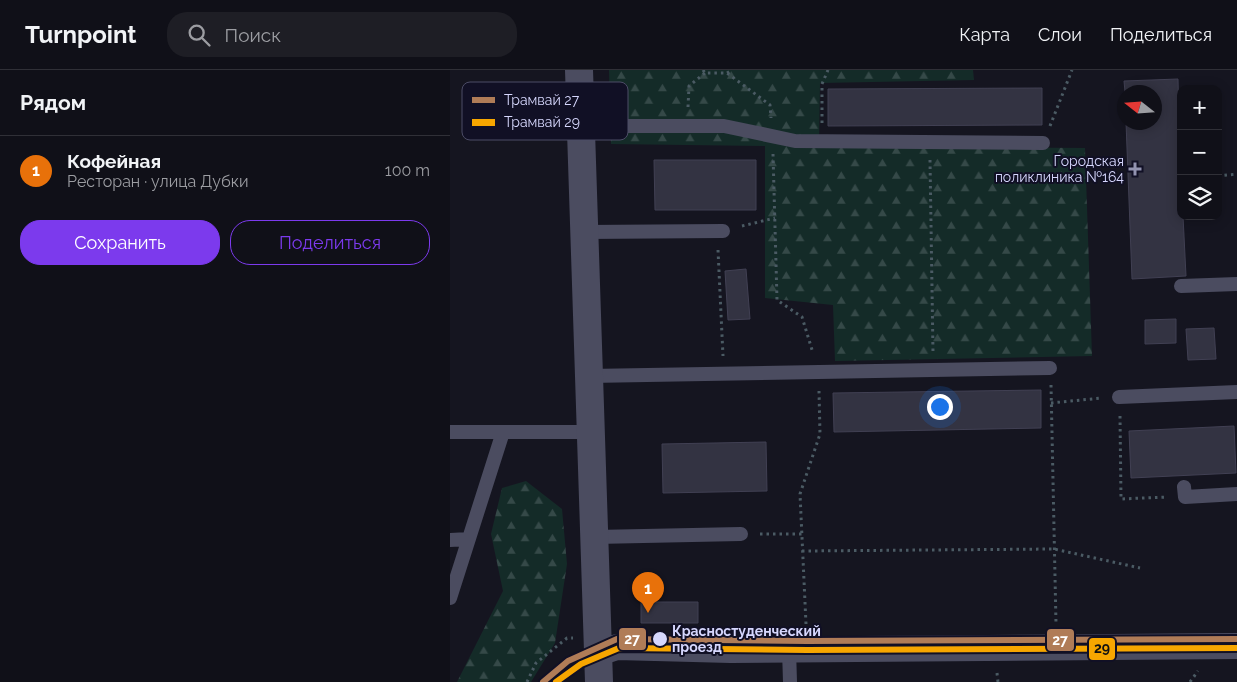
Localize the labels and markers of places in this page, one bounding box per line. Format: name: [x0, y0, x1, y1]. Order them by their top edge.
place label: Городская поликлиника №164: [995, 153, 1124, 185]
marker: Городская поликлиника №164: [1128, 162, 1142, 176]
pin: 1: [632, 572, 664, 613]
place label: Красностуденческий проезд: [672, 623, 821, 655]
marker: Красностуденческий проезд: [651, 630, 669, 648]

